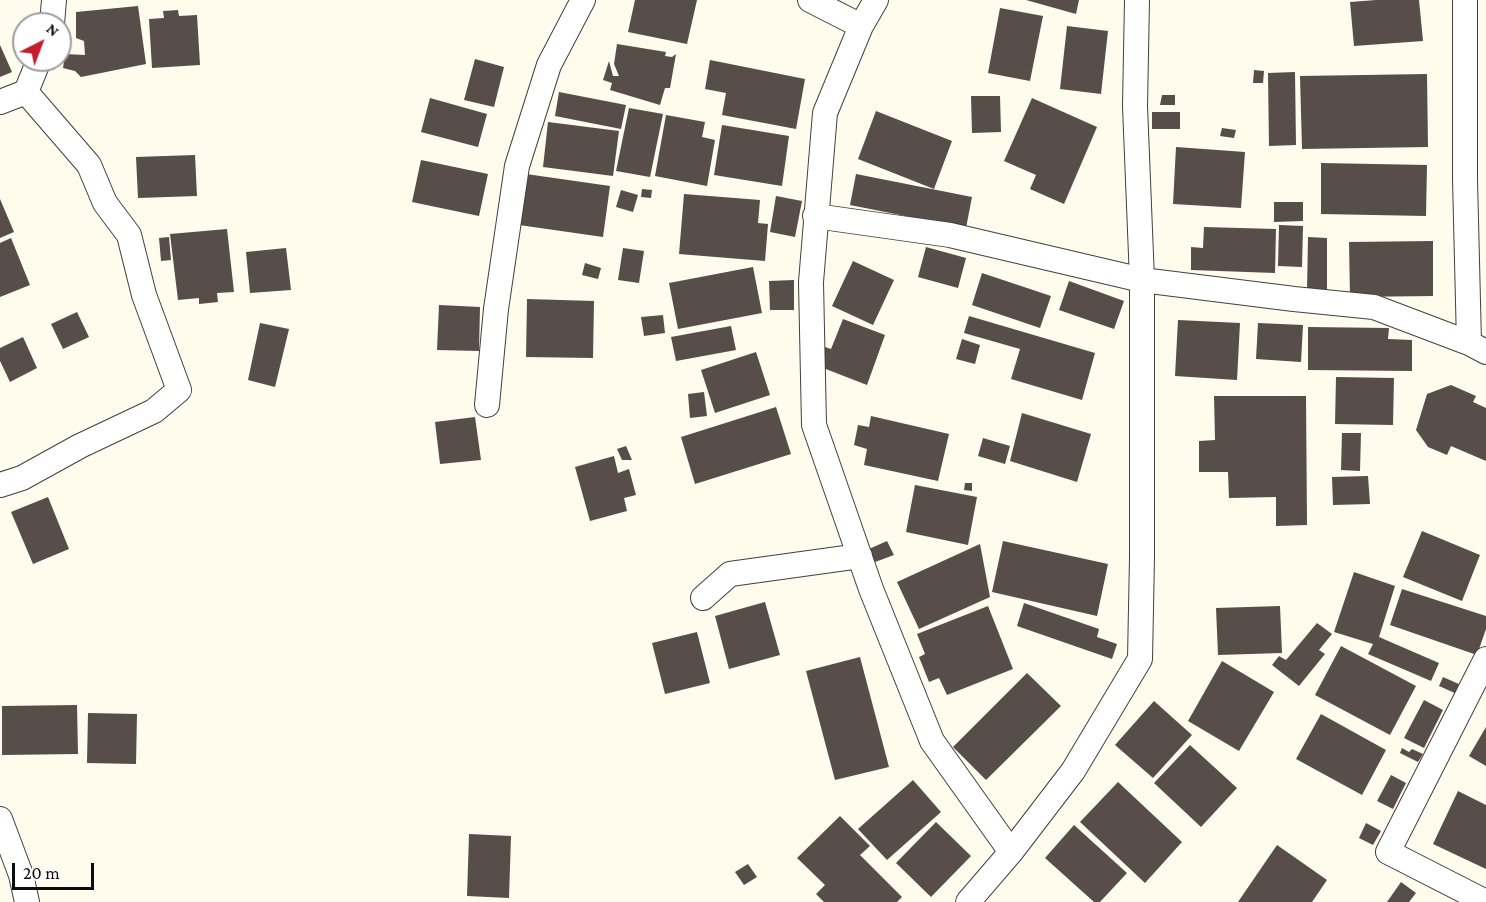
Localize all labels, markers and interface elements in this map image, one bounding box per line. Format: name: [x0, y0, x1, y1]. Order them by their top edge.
north arrow: [12, 12, 72, 72]
text: N: [43, 20, 63, 40]
scale bar: [15, 851, 98, 889]
text: 20 m: [23, 863, 60, 883]

